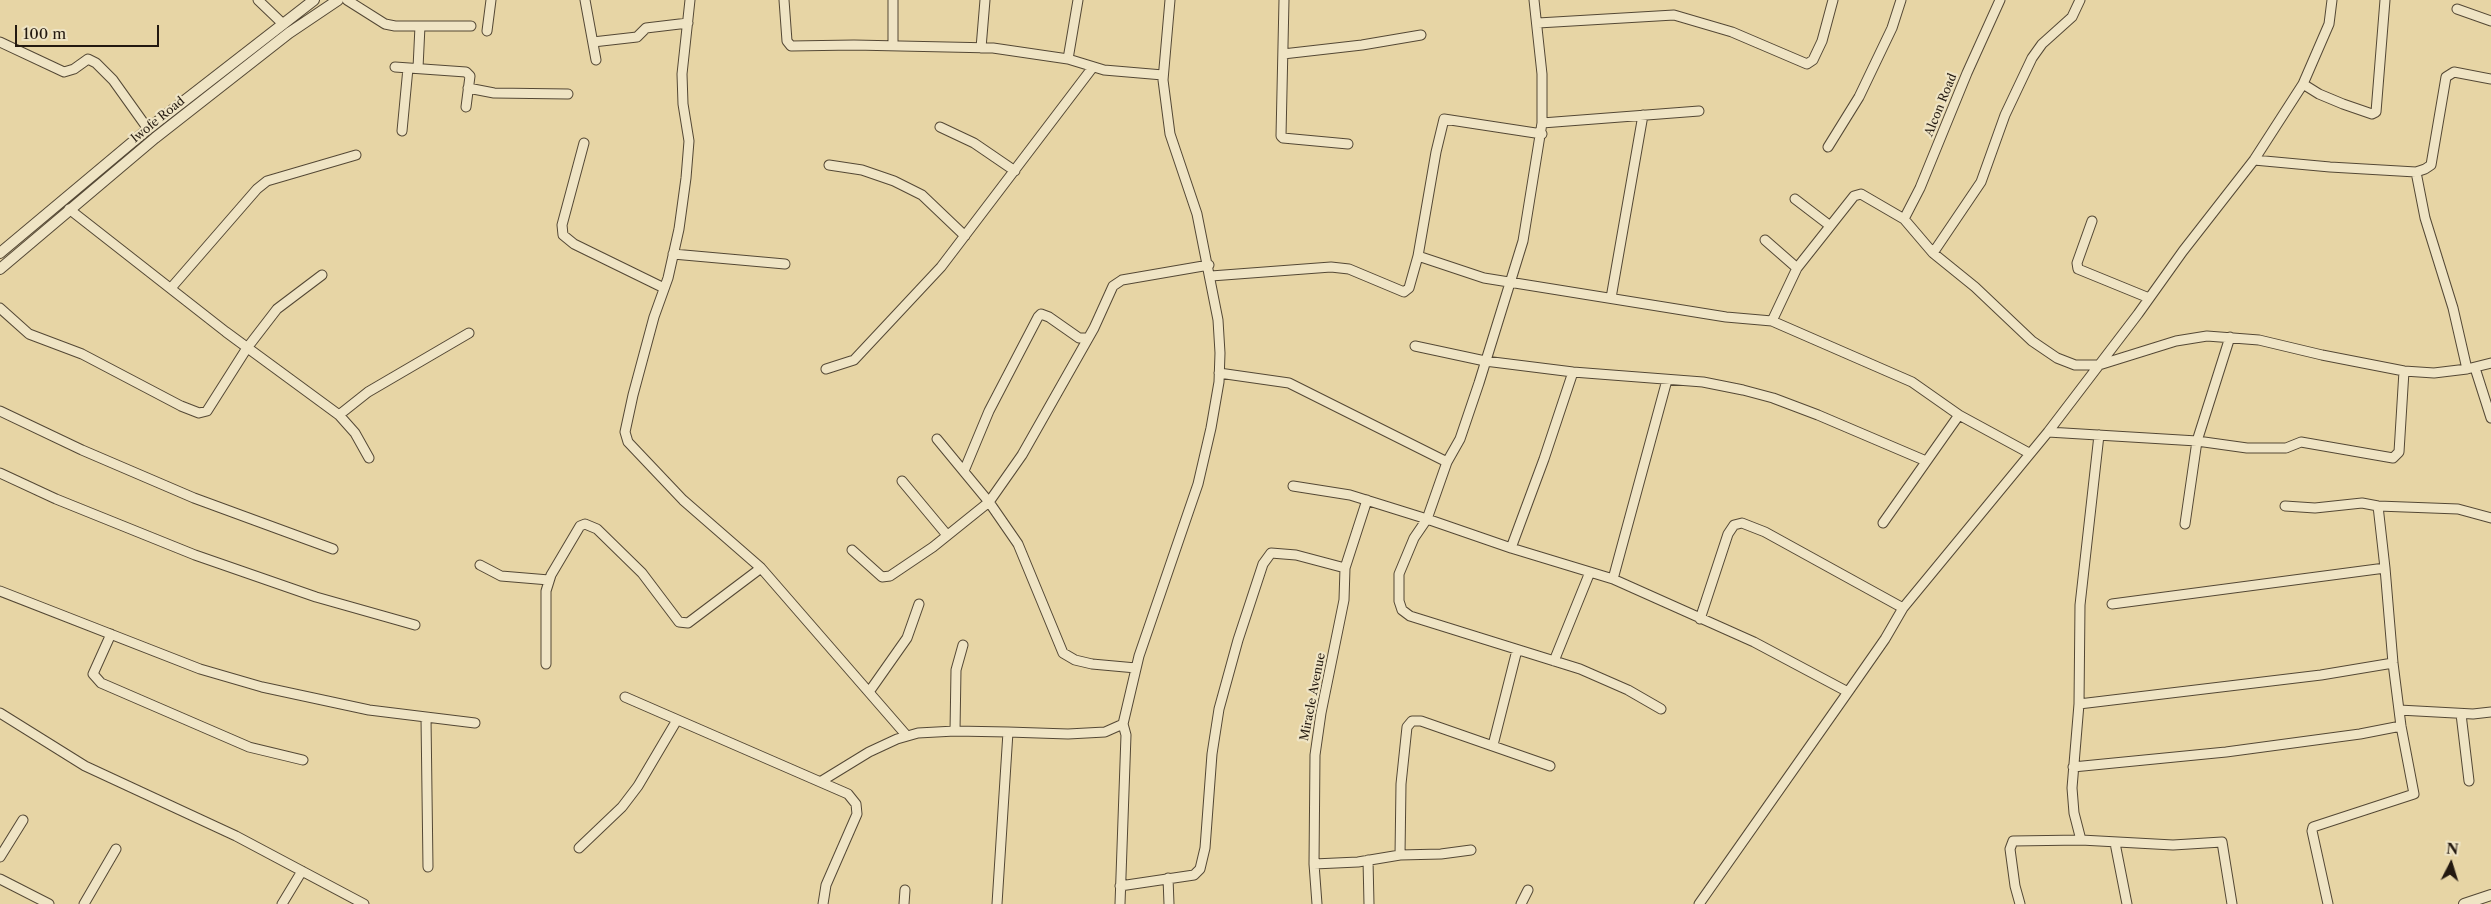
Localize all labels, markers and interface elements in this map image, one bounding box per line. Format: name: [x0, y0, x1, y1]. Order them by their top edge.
scale bar: [18, 15, 161, 47]
text: 100 m: [23, 24, 66, 43]
street label: Alcon Road: [1922, 71, 1960, 139]
street label: Iwofe Road: [128, 94, 188, 146]
street label: Miracle Avenue: [1297, 652, 1329, 742]
north arrow: [2426, 839, 2476, 889]
text: N: [2445, 840, 2459, 859]

